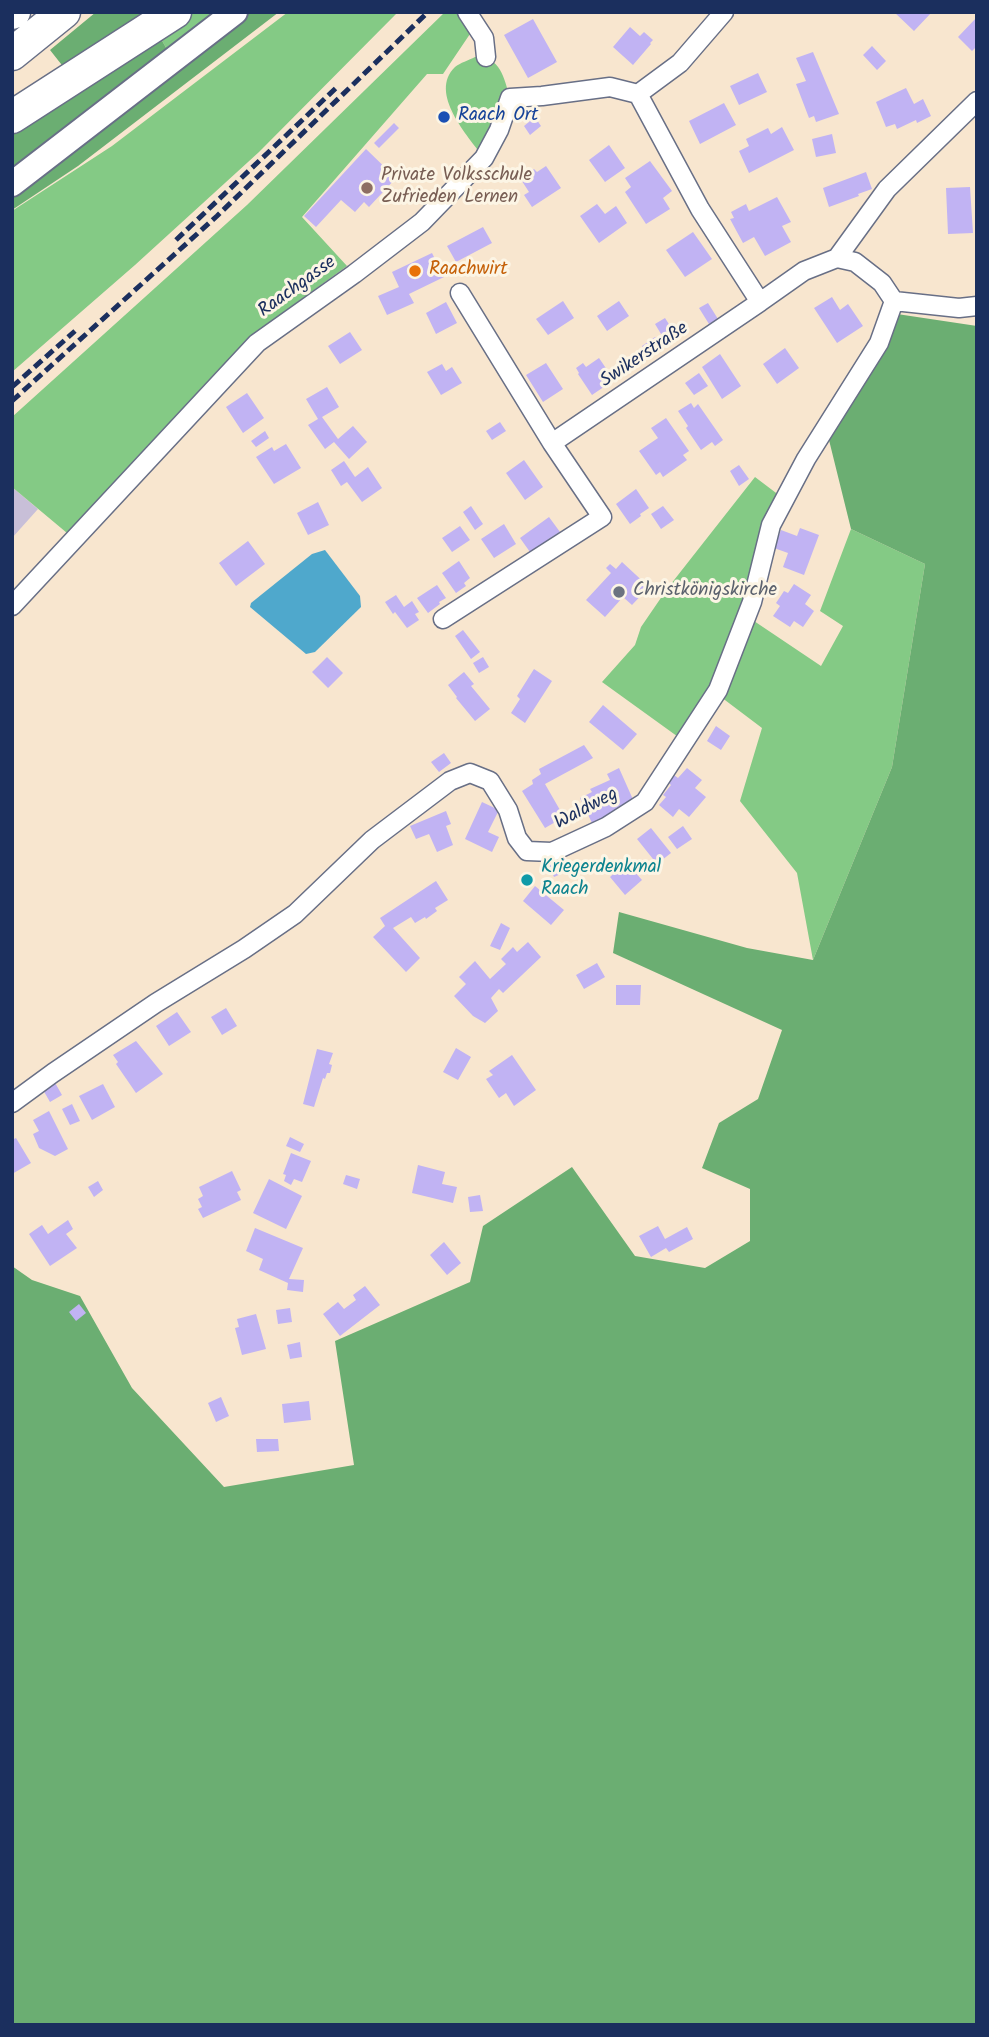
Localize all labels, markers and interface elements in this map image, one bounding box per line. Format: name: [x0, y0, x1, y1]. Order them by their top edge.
place label: Raach Ort: [458, 106, 538, 128]
marker: Raach Ort: [436, 109, 452, 125]
place label: Private Volksschule Zufrieden Lernen: [381, 166, 532, 210]
marker: Private Volksschule Zufrieden Lernen: [359, 180, 375, 196]
street label: Raachgasse: [255, 252, 341, 324]
place label: Raachwirt: [429, 260, 508, 282]
marker: Raachwirt: [407, 263, 423, 279]
street label: Swikerstraße: [597, 318, 693, 394]
place label: Christkönigskirche: [633, 581, 777, 603]
marker: Christkönigskirche: [611, 584, 627, 600]
street label: Waldweg: [552, 784, 622, 836]
place label: Kriegerdenkmal Raach: [541, 858, 661, 902]
marker: Kriegerdenkmal Raach: [519, 872, 535, 888]

